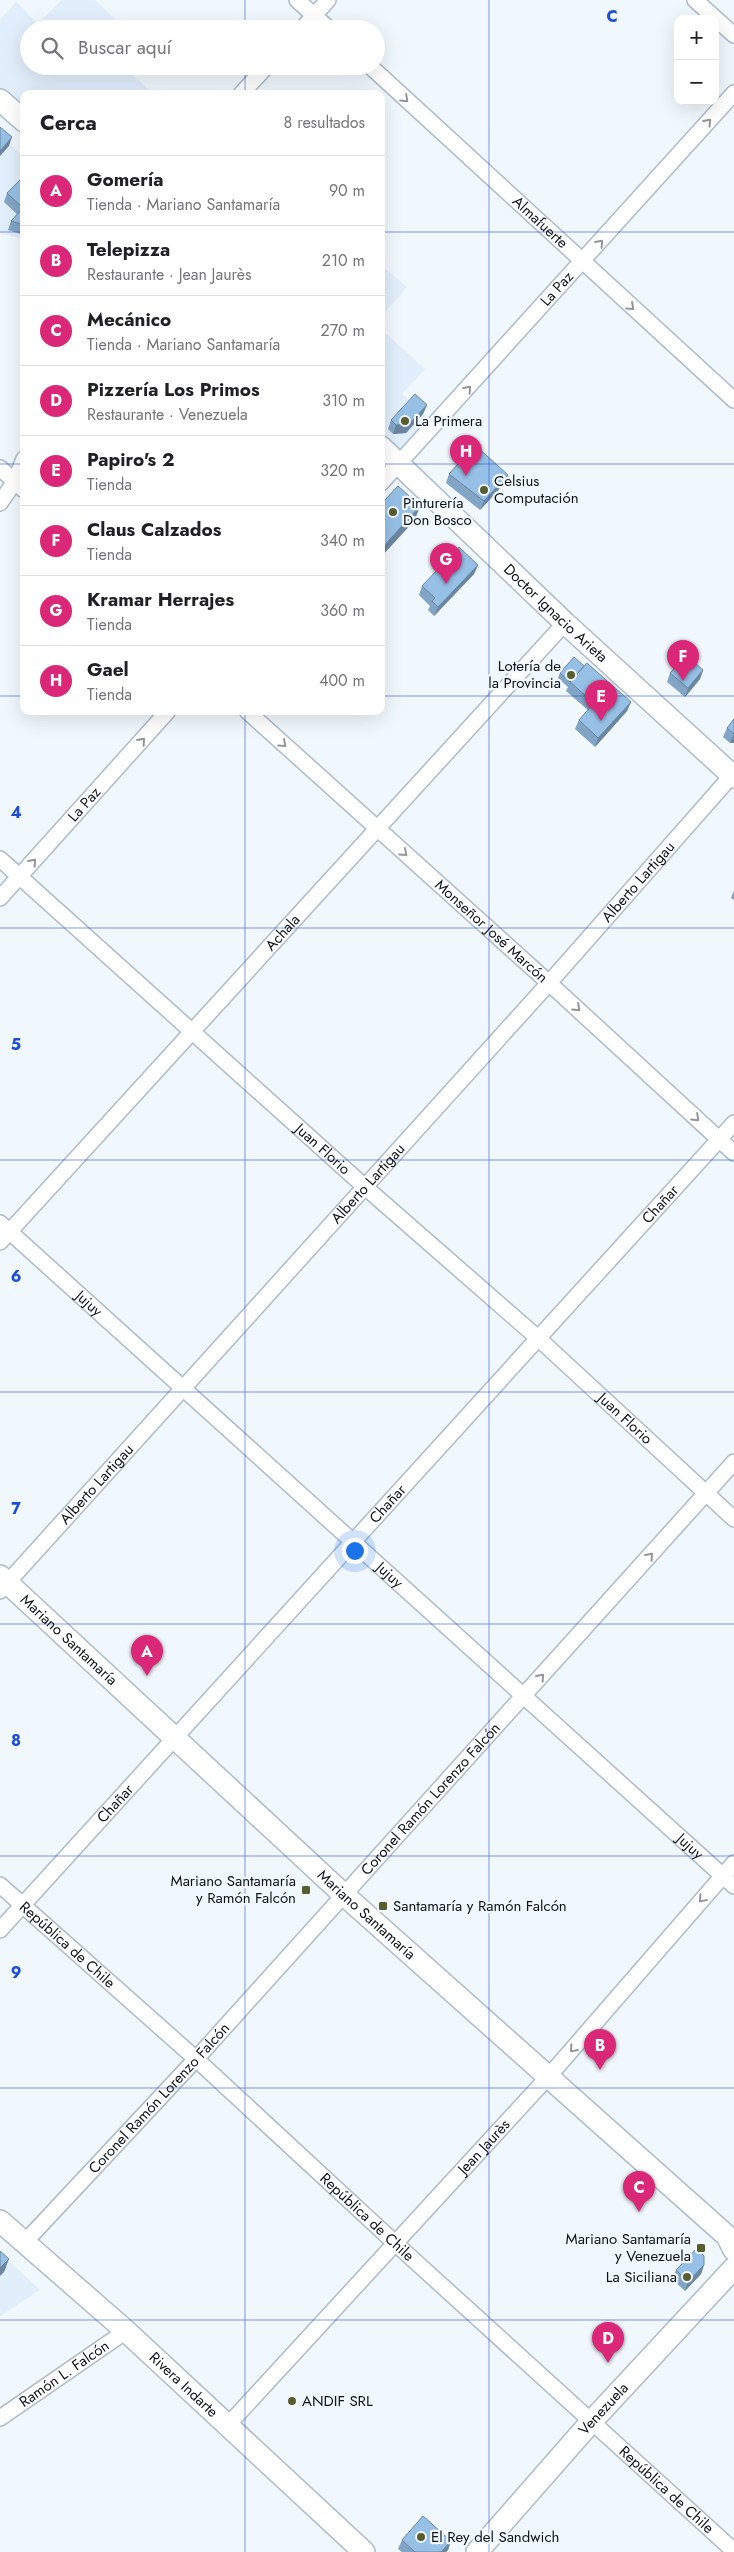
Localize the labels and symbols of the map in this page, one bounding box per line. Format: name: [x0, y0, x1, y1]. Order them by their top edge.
text: C: [606, 5, 618, 28]
one-way arrow: [400, 93, 409, 102]
one-way arrow: [703, 118, 712, 127]
street label: Almafuerte: [507, 191, 573, 254]
one-way arrow: [594, 239, 603, 248]
street label: La Paz: [535, 266, 579, 311]
one-way arrow: [626, 302, 635, 311]
one-way arrow: [462, 386, 471, 395]
place label: La Primera: [415, 410, 482, 432]
marker: La Primera: [399, 415, 411, 427]
pin: H: [450, 435, 482, 476]
place label: Celsius Computación: [494, 470, 579, 509]
marker: Celsius Computación: [478, 484, 490, 496]
place label: Pinturería Don Bosco: [403, 492, 472, 531]
marker: Pinturería Don Bosco: [387, 506, 399, 518]
pin: G: [430, 543, 462, 584]
street label: Doctor Ignacio Arieta: [499, 559, 613, 668]
pin: F: [667, 640, 699, 681]
place label: Lotería de la Provincia: [488, 655, 561, 694]
marker: Lotería de la Provincia: [565, 669, 577, 681]
pin: E: [585, 680, 617, 721]
one-way arrow: [136, 737, 145, 746]
one-way arrow: [278, 738, 287, 747]
street label: La Paz: [63, 782, 106, 827]
text: 4: [10, 801, 22, 824]
street label: Alberto Lartigau: [596, 837, 680, 927]
one-way arrow: [398, 847, 407, 856]
one-way arrow: [27, 858, 36, 867]
street label: Monseñor José Marcón: [430, 874, 553, 988]
street label: Achala: [260, 909, 305, 956]
one-way arrow: [571, 1002, 580, 1011]
text: 5: [11, 1033, 21, 1056]
one-way arrow: [691, 1112, 700, 1121]
street label: Juan Florio: [289, 1117, 355, 1180]
street label: Alberto Lartigau: [326, 1139, 410, 1229]
street label: Chañar: [637, 1179, 684, 1229]
text: 6: [11, 1265, 21, 1288]
street label: Jujuy: [69, 1284, 108, 1322]
street label: Juan Florio: [591, 1386, 657, 1450]
street label: Alberto Lartigau: [54, 1439, 139, 1529]
street label: Chañar: [364, 1479, 412, 1528]
text: 7: [11, 1497, 21, 1520]
your location: [342, 1538, 368, 1564]
one-way arrow: [644, 1552, 653, 1561]
street label: Jujuy: [370, 1555, 408, 1593]
street label: Mariano Santamaría: [15, 1589, 122, 1691]
pin: A: [131, 1635, 163, 1676]
one-way arrow: [535, 1673, 544, 1682]
street label: Coronel Ramón Lorenzo Falcón: [356, 1718, 505, 1880]
text: 8: [11, 1729, 21, 1752]
street label: Chañar: [92, 1779, 139, 1828]
street label: Jujuy: [670, 1827, 709, 1865]
street label: Mariano Santamaría: [312, 1864, 421, 1965]
place label: Mariano Santamaría y Ramón Falcón: [171, 1870, 296, 1909]
marker: Mariano Santamaría y Ramón Falcón: [300, 1884, 312, 1896]
one-way arrow: [699, 1894, 708, 1903]
place label: Santamaría y Ramón Falcón: [393, 1895, 567, 1917]
street label: República de Chile: [15, 1896, 120, 1993]
marker: Santamaría y Ramón Falcón: [377, 1900, 389, 1912]
text: 9: [11, 1961, 21, 1984]
street label: Coronel Ramón Lorenzo Falcón: [83, 2018, 235, 2179]
pin: B: [584, 2029, 616, 2070]
one-way arrow: [569, 2043, 578, 2052]
street label: Jean Jaurès: [451, 2114, 515, 2181]
street label: República de Chile: [315, 2168, 419, 2267]
pin: C: [623, 2171, 655, 2212]
place label: Mariano Santamaría y Venezuela: [566, 2228, 691, 2267]
marker: Mariano Santamaría y Venezuela: [695, 2242, 707, 2254]
place label: La Siciliana: [606, 2266, 677, 2288]
marker: La Siciliana: [681, 2271, 693, 2283]
pin: D: [592, 2322, 624, 2363]
street label: Ramón L. Falcón: [15, 2335, 114, 2413]
street label: Rivera Indarte: [144, 2347, 223, 2422]
street label: Venezuela: [573, 2377, 633, 2440]
place label: ANDIF SRL: [302, 2390, 373, 2412]
marker: ANDIF SRL: [286, 2395, 298, 2407]
street label: República de Chile: [614, 2441, 719, 2539]
place label: El Rey del Sandwich: [431, 2526, 559, 2548]
marker: El Rey del Sandwich: [415, 2531, 427, 2543]

